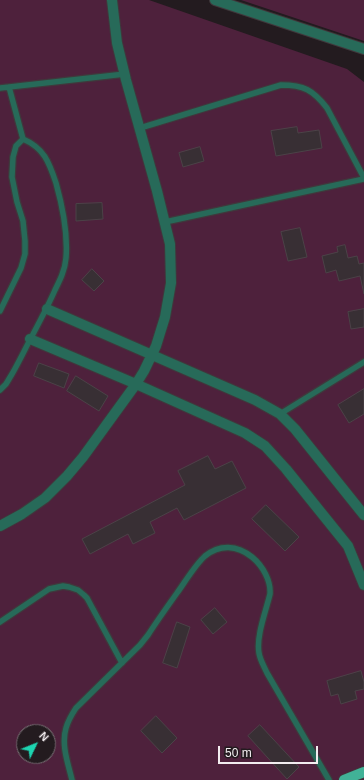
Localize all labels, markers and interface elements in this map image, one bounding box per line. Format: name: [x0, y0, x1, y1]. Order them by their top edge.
north arrow: [16, 724, 56, 764]
text: N: [37, 729, 51, 743]
scale bar: [220, 738, 320, 764]
text: 50 m: [225, 746, 252, 760]

